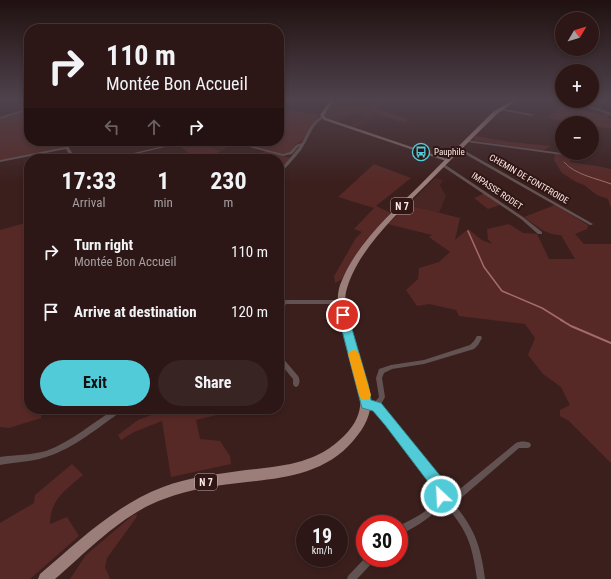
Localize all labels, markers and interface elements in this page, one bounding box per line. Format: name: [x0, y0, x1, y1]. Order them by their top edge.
north arrow: [555, 12, 599, 56]
map controls: [555, 12, 599, 160]
text: 110 m: [106, 39, 176, 72]
icon: right: [40, 40, 92, 92]
button: +: [555, 64, 599, 108]
text: Montée Bon Accueil: [106, 73, 248, 94]
icon: left: [101, 116, 123, 138]
icon: ahead: [143, 116, 165, 138]
icon: right: [185, 116, 207, 138]
button: −: [555, 116, 599, 160]
bus stop icon: Pauphile: [411, 142, 431, 162]
place label: Pauphile: [434, 147, 465, 157]
street label: CHEMIN DE FONTFROIDE: [488, 152, 571, 206]
text: 17:33: [61, 167, 116, 195]
text: 1: [157, 167, 169, 195]
text: 230: [210, 167, 247, 195]
street label: IMPASSE RODET: [470, 170, 525, 212]
text: Arrival: [72, 195, 105, 210]
text: min: [154, 195, 173, 210]
text: m: [224, 195, 233, 210]
road number: N 7: [391, 198, 413, 214]
text: Turn right: [74, 236, 133, 254]
icon: right: [40, 241, 62, 263]
text: 110 m: [231, 243, 268, 261]
text: Montée Bon Accueil: [74, 254, 176, 269]
pin: [326, 298, 360, 332]
icon: arrive: [40, 301, 62, 323]
text: Arrive at destination: [74, 303, 197, 321]
text: 120 m: [231, 303, 268, 321]
icon: arrive: [332, 304, 354, 326]
button: Exit: [40, 360, 150, 406]
button: Share: [158, 360, 268, 406]
road number: N 7: [195, 474, 217, 490]
position arrow: [420, 475, 462, 517]
speed limit sign: 30: [356, 515, 408, 567]
text: 19: [312, 524, 332, 548]
text: km/h: [312, 545, 332, 556]

